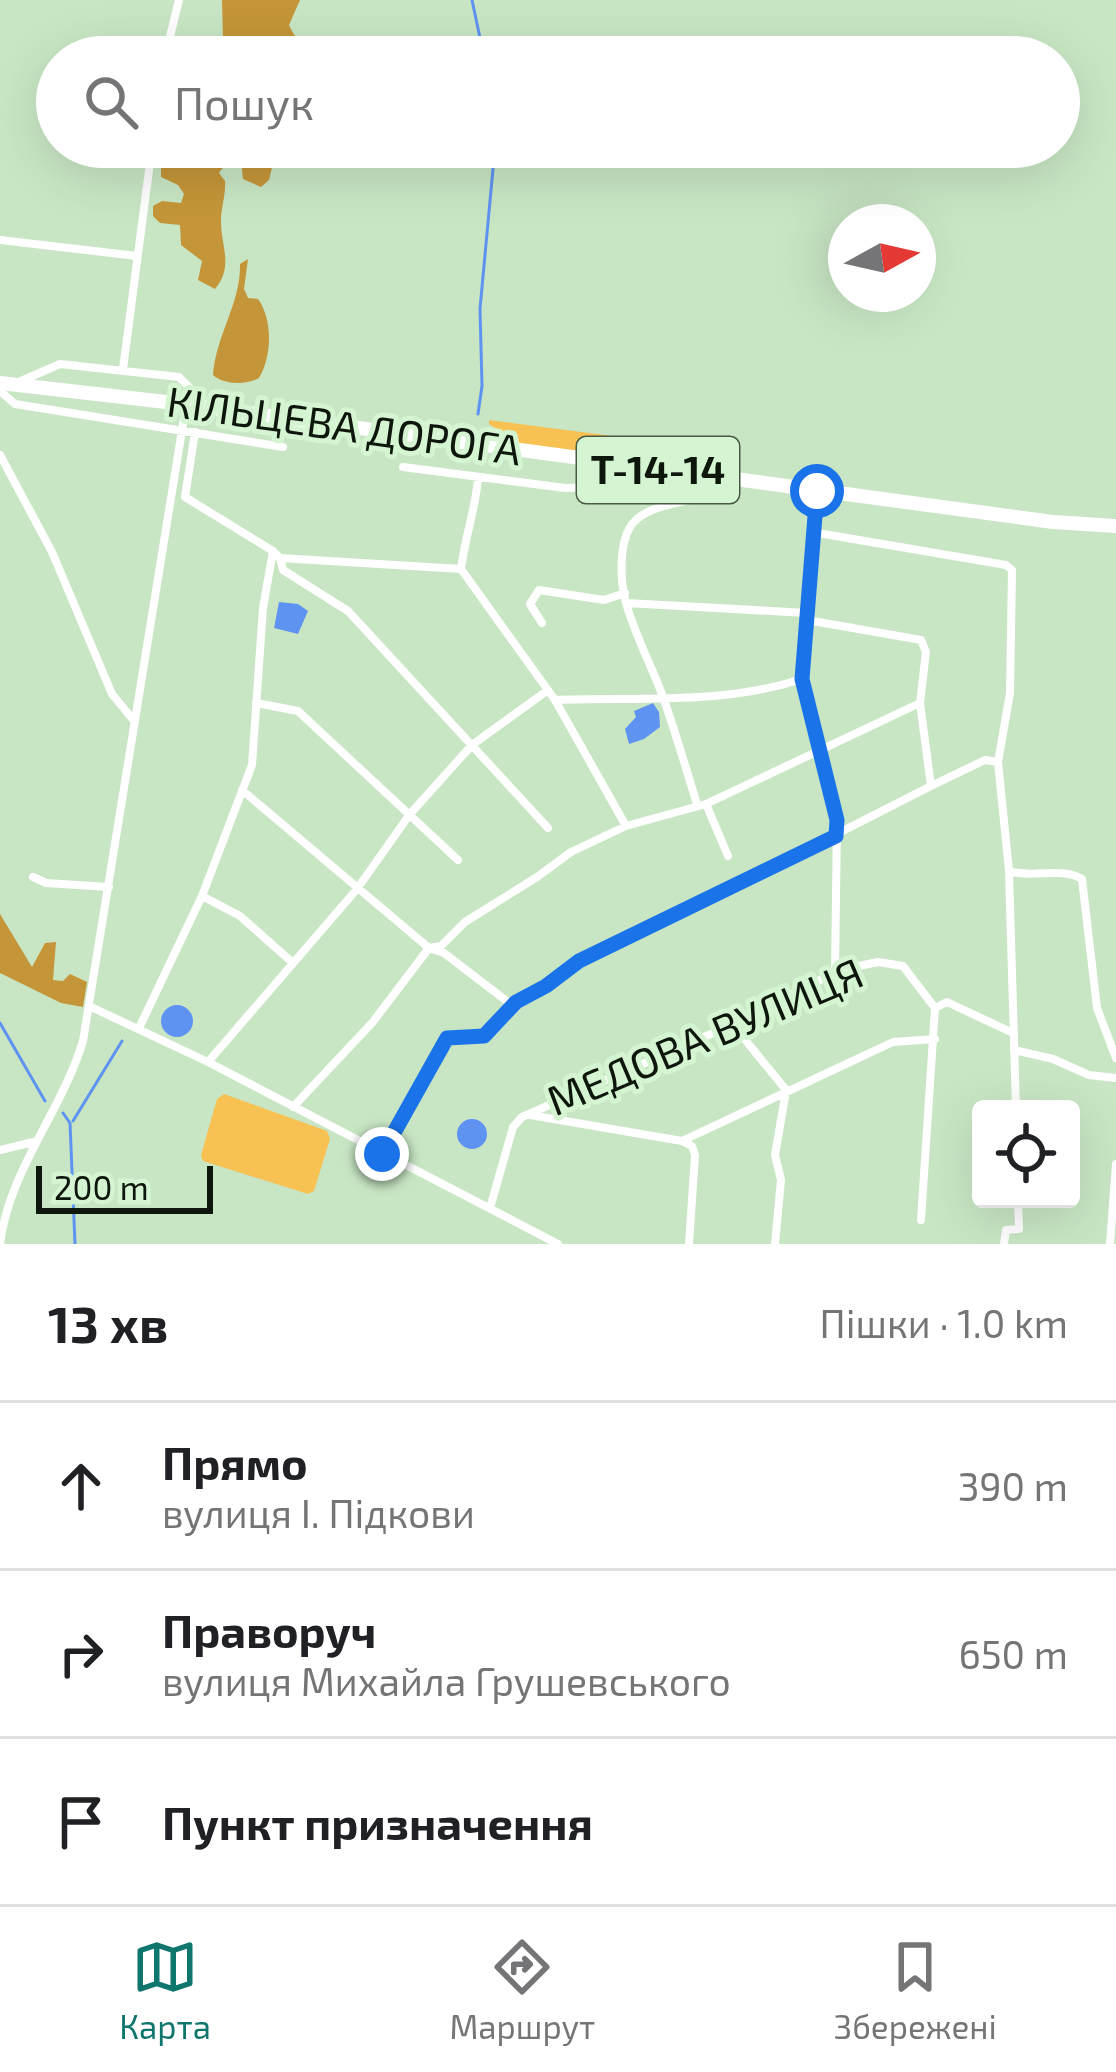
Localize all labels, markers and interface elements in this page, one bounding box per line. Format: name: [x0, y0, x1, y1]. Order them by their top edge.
search box: [36, 36, 1080, 168]
icon: search: [78, 69, 144, 135]
text: Пошук: [174, 75, 314, 129]
north arrow: [828, 204, 936, 312]
street label: КІЛЬЦЕВА ДОРОГА: [164, 374, 524, 474]
road number: Т-14-14: [577, 437, 739, 503]
route start: [790, 464, 844, 518]
street label: МЕДОВА ВУЛИЦЯ: [539, 946, 869, 1124]
map controls: [972, 1100, 1080, 1208]
button: locate: [972, 1100, 1080, 1208]
route end: [355, 1127, 409, 1181]
scale bar: [36, 1160, 213, 1213]
text: 200 m: [54, 1167, 149, 1207]
text: 13 хв: [48, 1292, 168, 1353]
text: Пішки · 1.0 km: [820, 1299, 1068, 1346]
text: Прямо: [162, 1435, 308, 1489]
icon: ahead: [48, 1453, 114, 1519]
text: 390 m: [958, 1462, 1068, 1509]
text: вулиця І. Підкови: [162, 1489, 475, 1536]
text: Праворуч: [162, 1603, 376, 1657]
icon: right: [48, 1621, 114, 1687]
text: 650 m: [958, 1630, 1068, 1677]
text: вулиця Михайла Грушевського: [162, 1657, 731, 1704]
icon: arrive: [48, 1789, 114, 1855]
text: Пункт призначення: [162, 1795, 593, 1849]
tab: Карта: [119, 1934, 211, 2046]
tab: Маршрут: [449, 1934, 595, 2046]
tab: Збережені: [834, 1934, 997, 2046]

